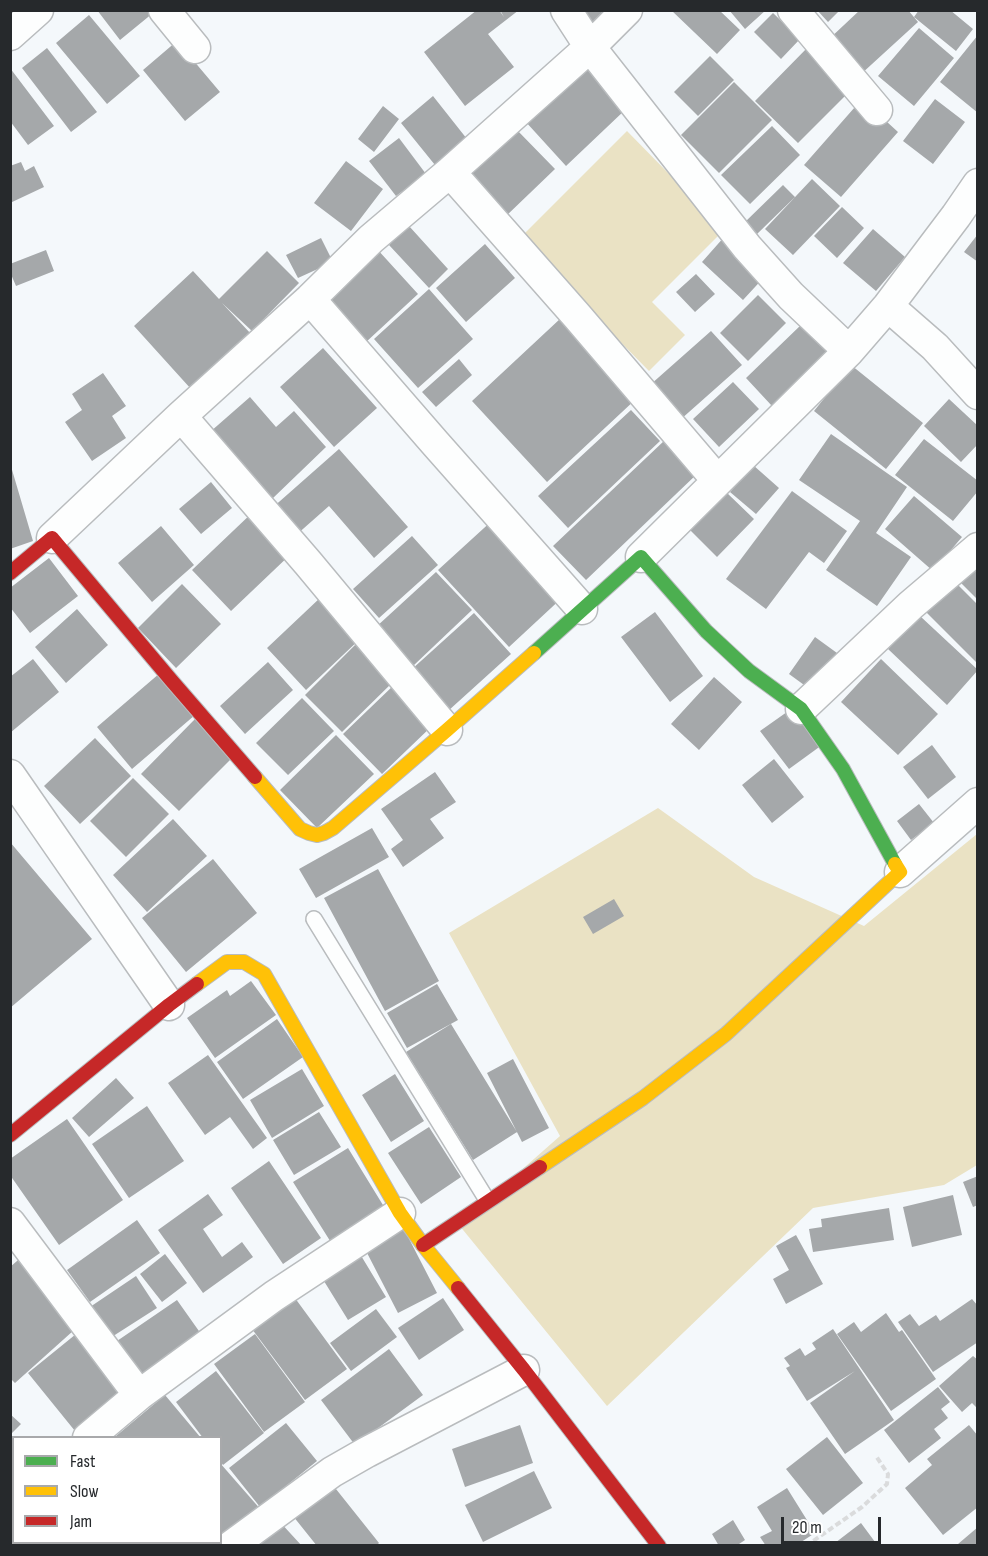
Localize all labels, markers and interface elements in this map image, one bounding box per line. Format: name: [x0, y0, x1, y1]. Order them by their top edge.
legend: [12, 1436, 222, 1544]
text: Fast: [70, 1451, 95, 1472]
text: Slow: [70, 1481, 99, 1502]
scale bar: [784, 1505, 884, 1543]
text: Jam: [70, 1511, 92, 1532]
text: 20 m: [792, 1517, 822, 1538]

